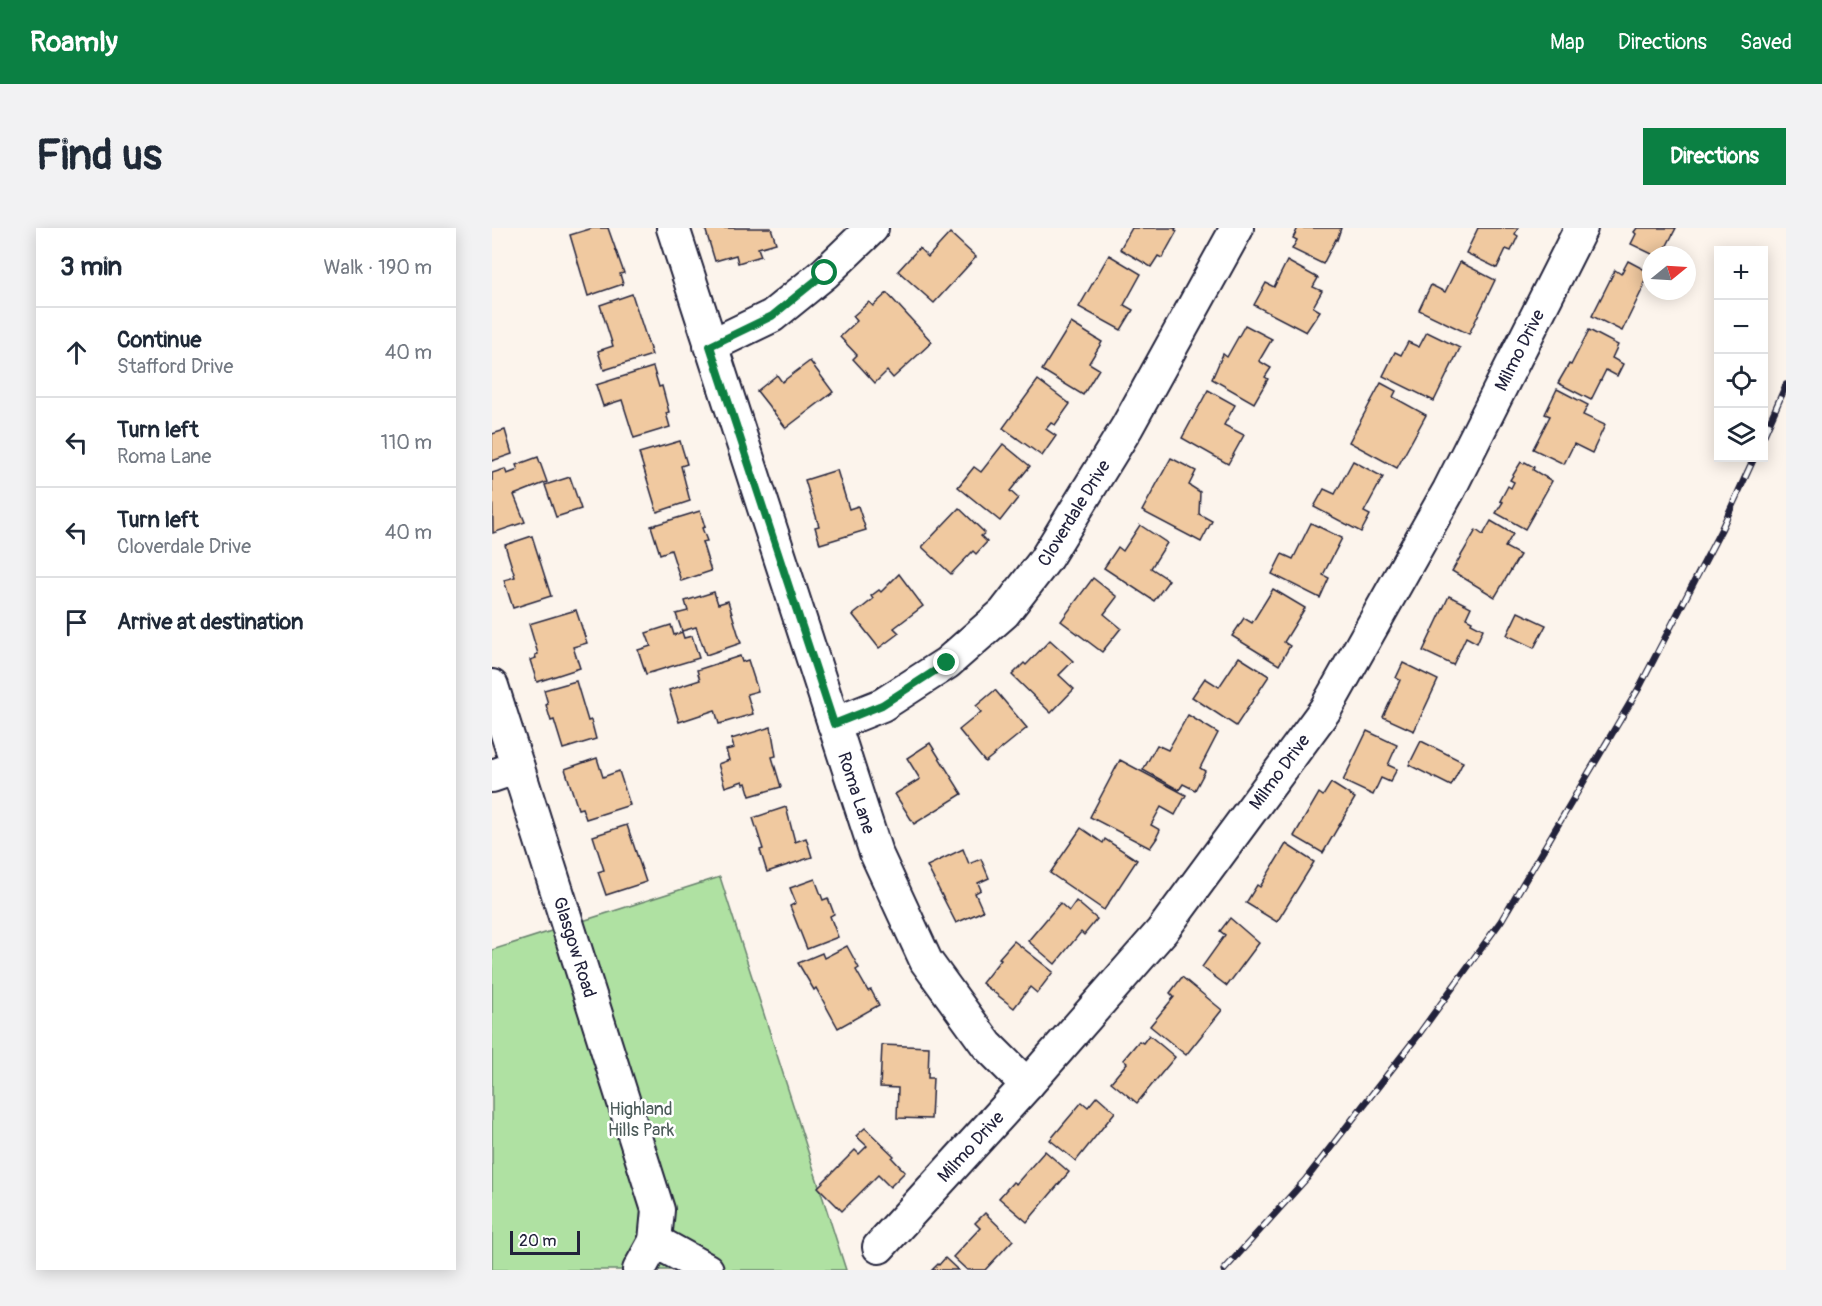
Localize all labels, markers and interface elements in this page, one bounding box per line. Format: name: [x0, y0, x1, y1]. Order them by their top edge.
text: Roamly: [30, 25, 118, 60]
text: Map: [1550, 29, 1585, 56]
text: Directions: [1618, 29, 1707, 56]
text: Saved: [1740, 29, 1792, 56]
button: Directions: [1643, 128, 1786, 185]
text: Find us: [36, 130, 162, 182]
north arrow: [1642, 246, 1696, 300]
map controls: [1714, 246, 1768, 462]
button: +: [1714, 246, 1768, 300]
text: 3 min: [60, 251, 122, 283]
text: Walk · 190 m: [324, 255, 432, 280]
route start: [811, 259, 837, 285]
button: −: [1714, 300, 1768, 354]
street label: Milmo Drive: [1490, 306, 1550, 395]
text: Continue: [117, 326, 201, 354]
icon: ahead: [60, 336, 93, 369]
text: 40 m: [385, 340, 432, 365]
text: Stafford Drive: [117, 354, 233, 379]
button: locate: [1714, 354, 1768, 408]
button: layers: [1714, 408, 1768, 462]
text: Turn left: [117, 416, 199, 444]
icon: left: [60, 426, 93, 459]
text: 110 m: [381, 430, 432, 455]
text: Roma Lane: [117, 444, 211, 469]
street label: Cloverdale Drive: [1033, 456, 1116, 571]
text: Turn left: [117, 506, 199, 534]
icon: left: [60, 516, 93, 549]
text: 40 m: [385, 520, 432, 545]
text: Cloverdale Drive: [117, 534, 251, 559]
icon: arrive: [60, 606, 93, 639]
text: Arrive at destination: [117, 608, 303, 636]
route end: [933, 649, 959, 675]
street label: Milmo Drive: [1244, 730, 1315, 815]
street label: Roma Lane: [832, 749, 880, 837]
street label: Glasgow Road: [548, 894, 601, 1001]
park label: Highland Hills Park: [608, 1098, 675, 1142]
street label: Milmo Drive: [933, 1106, 1010, 1187]
scale bar: [510, 1228, 580, 1256]
text: 20 m: [519, 1231, 557, 1251]

